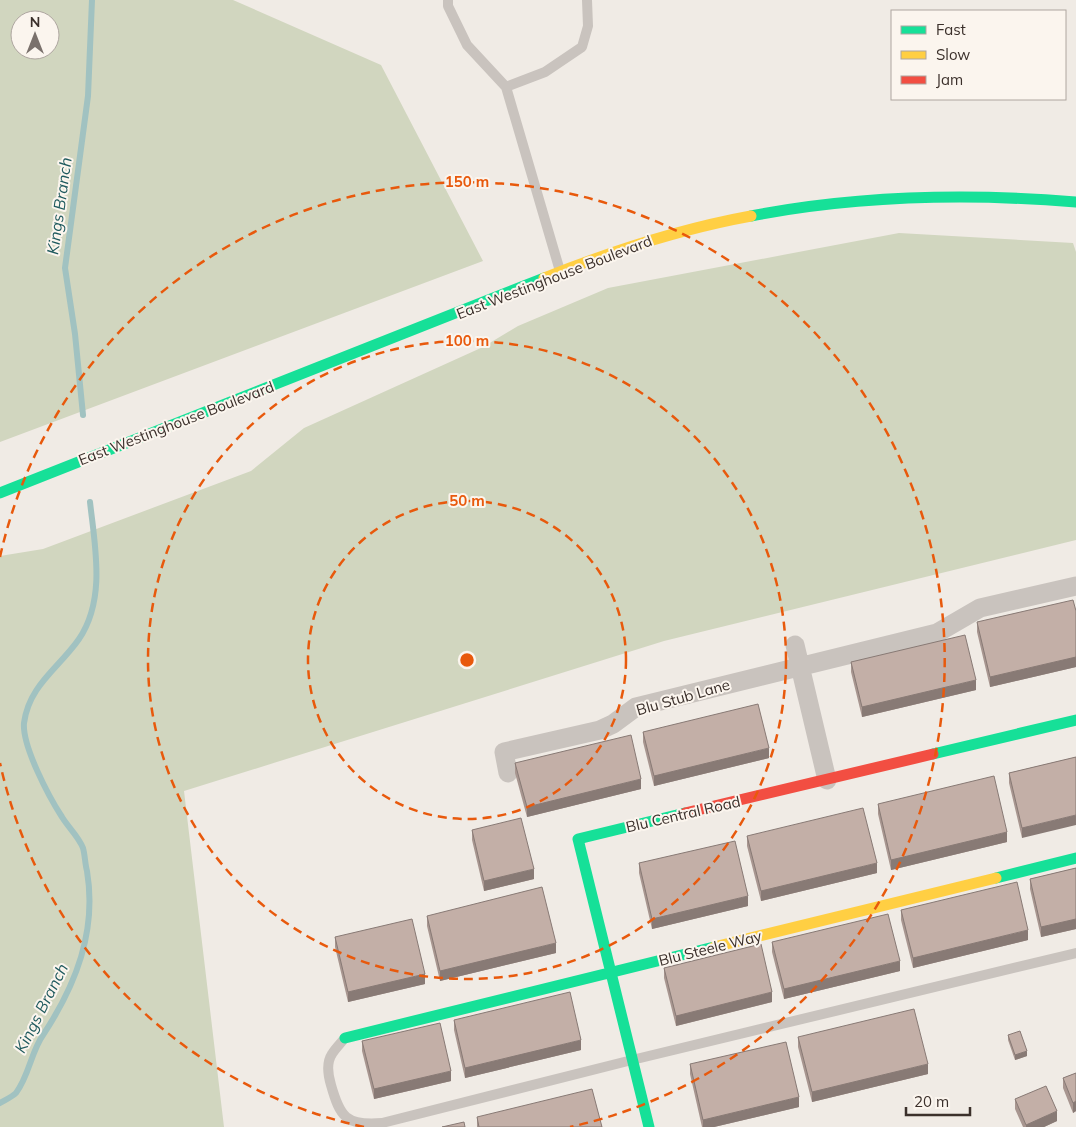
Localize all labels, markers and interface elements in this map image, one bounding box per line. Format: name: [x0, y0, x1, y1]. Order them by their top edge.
north arrow: [10, 10, 60, 60]
legend: [891, 10, 1066, 100]
text: N: [30, 13, 40, 31]
text: Fast: [936, 20, 966, 39]
text: Slow: [936, 45, 970, 64]
text: Jam: [936, 70, 963, 89]
water label: Kings Branch: [42, 156, 76, 256]
text: 150 m: [445, 172, 489, 191]
street label: East Westinghouse Boulevard: [454, 231, 654, 323]
text: 100 m: [445, 331, 489, 350]
street label: East Westinghouse Boulevard: [76, 377, 276, 469]
text: 50 m: [449, 491, 485, 510]
centre of rings: [458, 651, 476, 669]
street label: Blu Stub Lane: [634, 675, 732, 719]
street label: Blu Central Road: [624, 792, 742, 836]
street label: Blu Steele Way: [657, 926, 764, 970]
water label: Kings Branch: [10, 960, 72, 1056]
scale bar: [906, 1084, 970, 1116]
text: 20 m: [914, 1092, 949, 1111]

